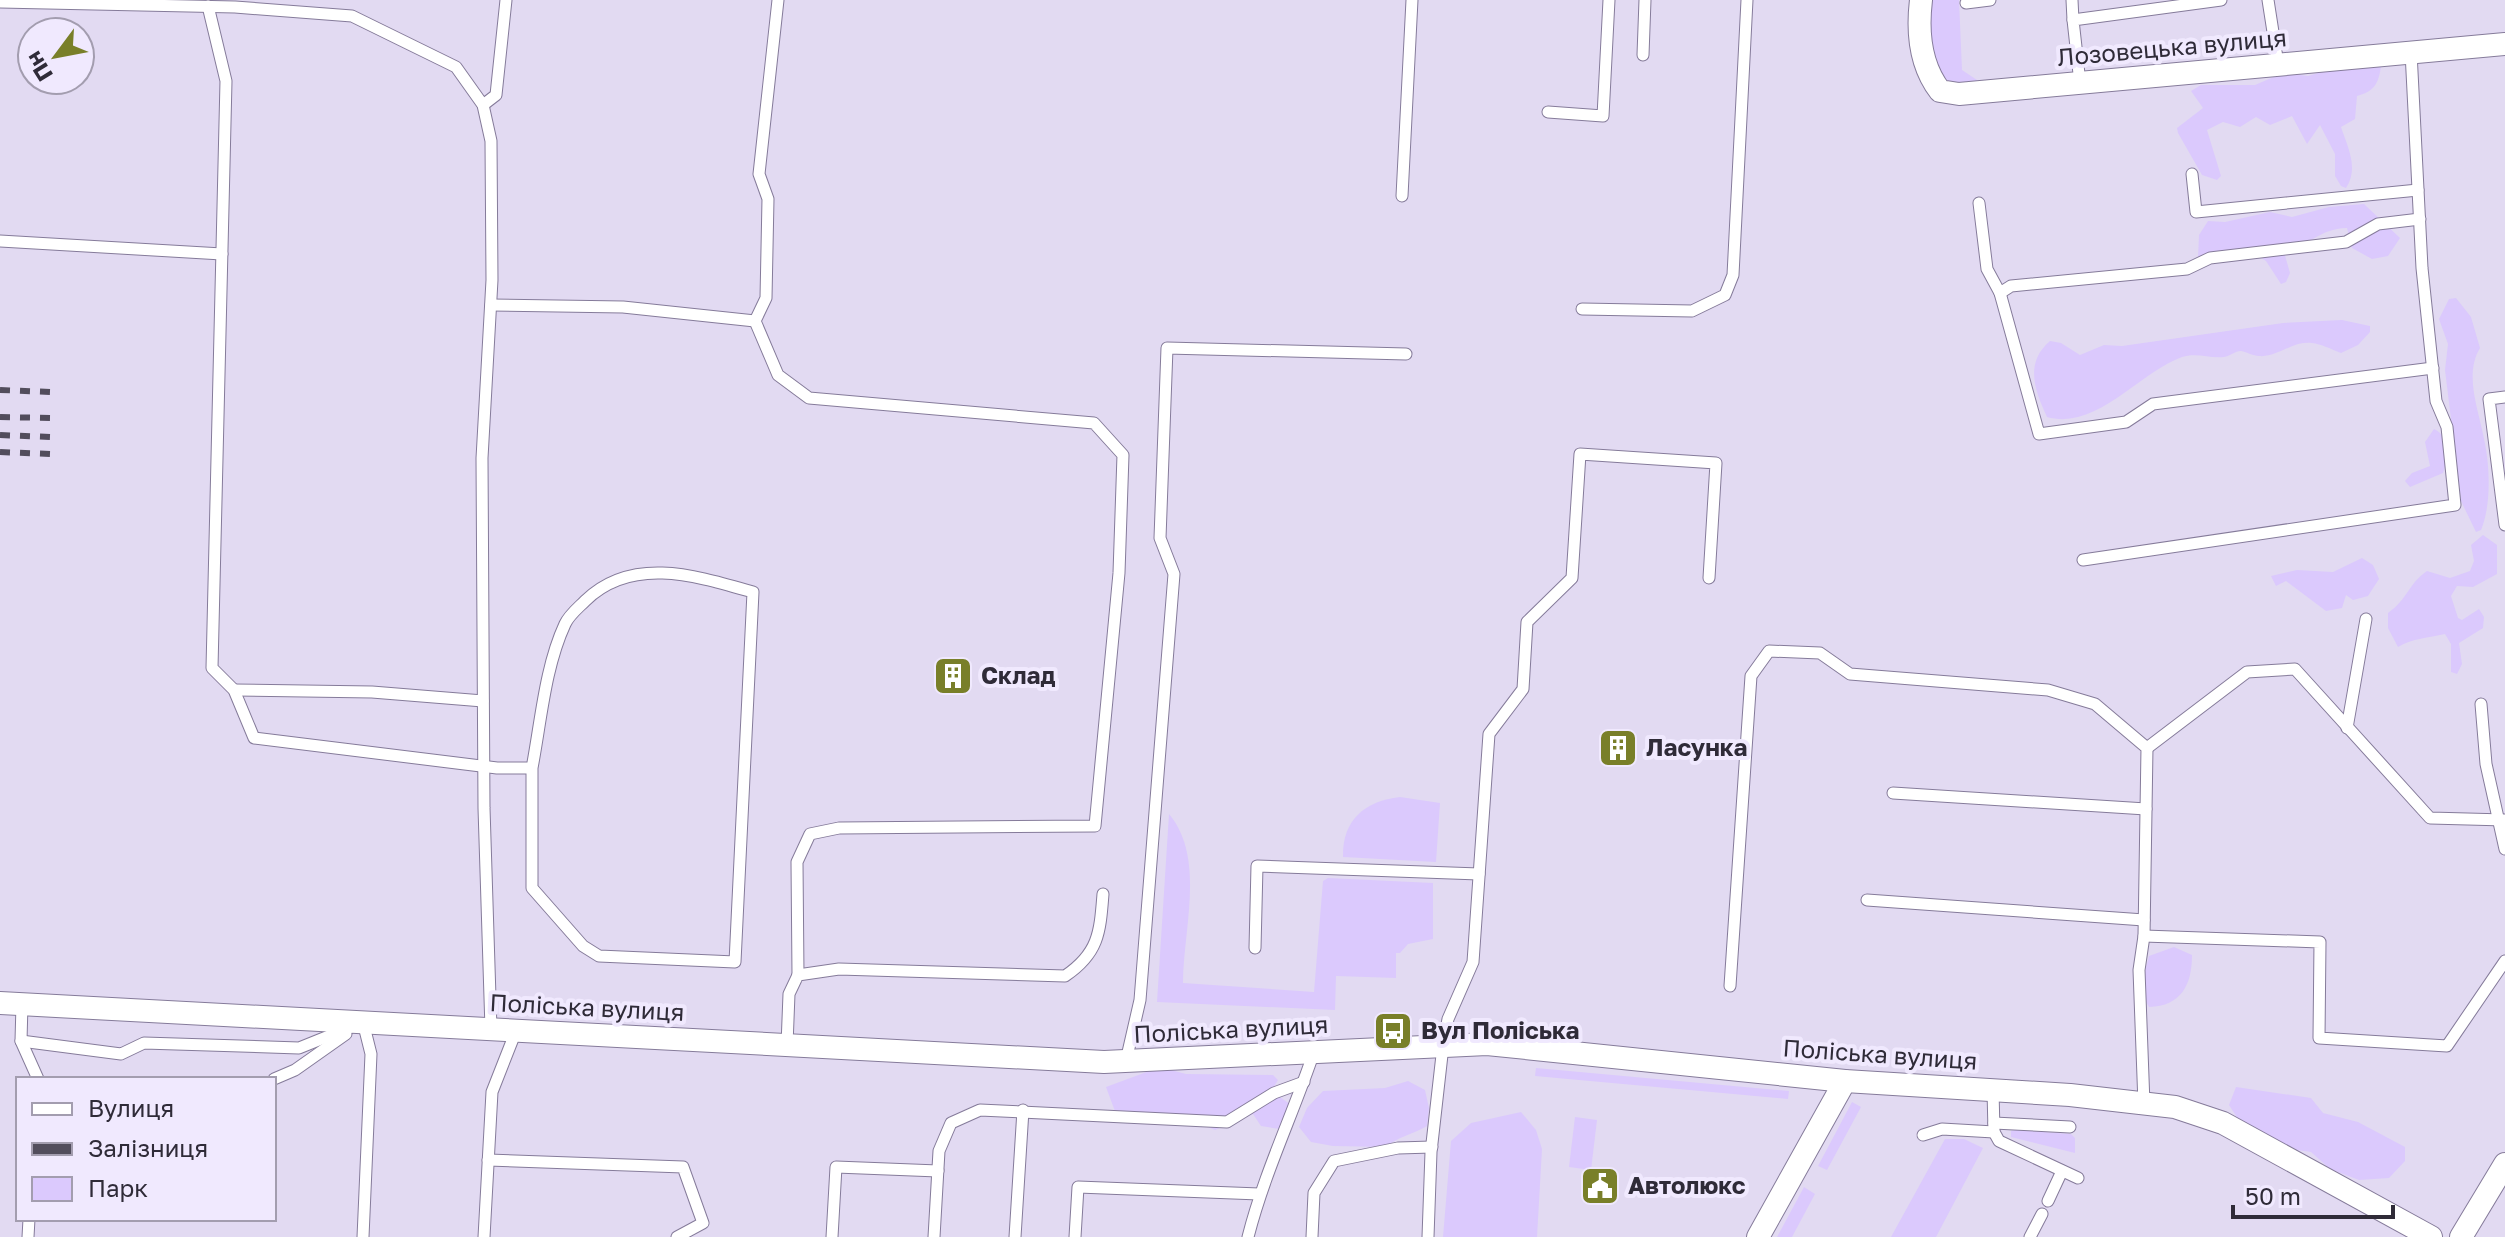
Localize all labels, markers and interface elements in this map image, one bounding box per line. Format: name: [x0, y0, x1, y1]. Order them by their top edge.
north arrow: [16, 16, 96, 96]
street label: Лозовецька вулиця: [2056, 22, 2288, 71]
text: Пн: [19, 47, 58, 87]
building icon: Склад: [932, 655, 974, 697]
place label: Склад: [981, 660, 1056, 689]
building icon: Ласунка: [1597, 727, 1639, 769]
place label: Ласунка: [1646, 732, 1748, 761]
street label: Поліська вулиця: [489, 987, 685, 1026]
street label: Поліська вулиця: [1133, 1009, 1329, 1048]
bus stop icon: Вул Поліська: [1372, 1010, 1414, 1052]
place label: Вул Поліська: [1421, 1015, 1580, 1044]
street label: Поліська вулиця: [1782, 1032, 1978, 1075]
legend: [16, 1077, 276, 1221]
text: Вулиця: [88, 1093, 174, 1122]
text: Залізниця: [88, 1133, 208, 1162]
public building icon: Автолюкс: [1579, 1165, 1621, 1207]
scale bar: [2233, 1169, 2393, 1219]
place label: Автолюкс: [1628, 1170, 1746, 1199]
text: Парк: [88, 1173, 148, 1202]
text: 50 m: [2245, 1181, 2301, 1210]

